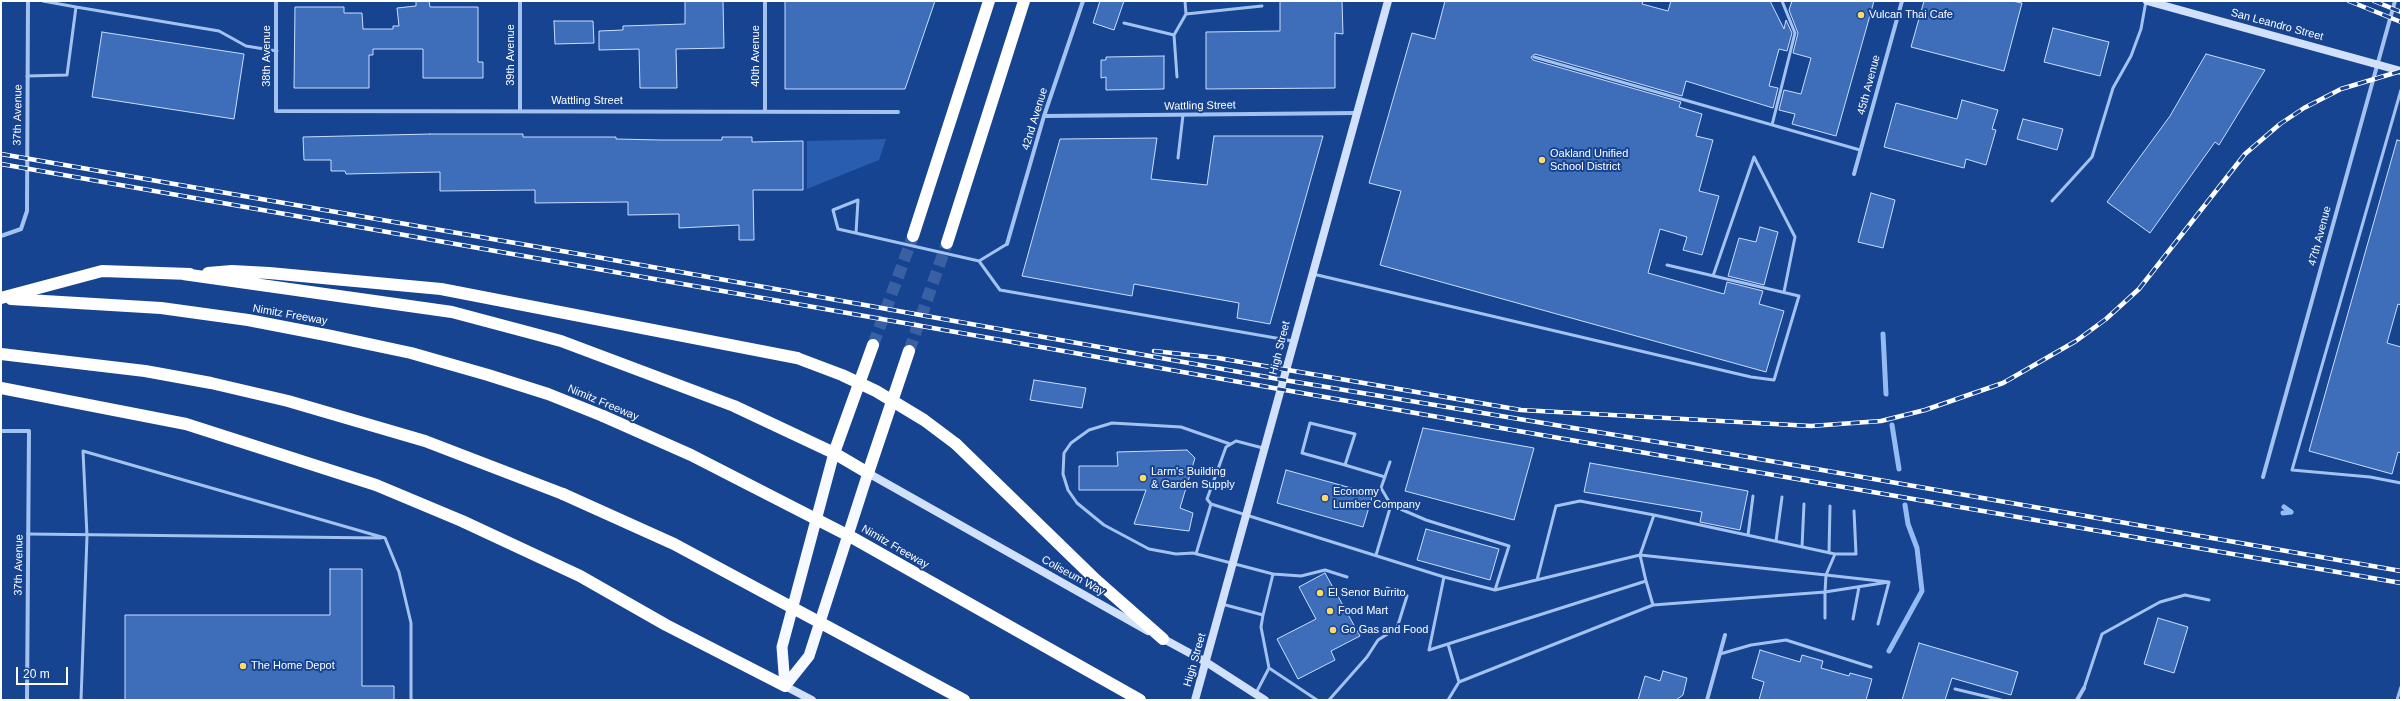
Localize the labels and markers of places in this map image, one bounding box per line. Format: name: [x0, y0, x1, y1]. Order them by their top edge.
place label: Vulcan Thai Cafe: [1869, 8, 1953, 22]
marker: Vulcan Thai Cafe: [1856, 10, 1866, 20]
place label: Oakland Unified School District: [1550, 147, 1628, 173]
marker: Oakland Unified School District: [1537, 155, 1547, 165]
place label: Larm's Building & Garden Supply: [1151, 465, 1235, 491]
marker: Larm's Building & Garden Supply: [1138, 473, 1148, 483]
place label: Economy Lumber Company: [1333, 485, 1420, 511]
marker: Economy Lumber Company: [1320, 493, 1330, 503]
place label: El Senor Burrito: [1328, 586, 1406, 600]
marker: El Senor Burrito: [1315, 588, 1325, 598]
place label: Food Mart: [1338, 604, 1388, 618]
marker: Food Mart: [1325, 606, 1335, 616]
place label: Go Gas and Food: [1341, 623, 1428, 637]
marker: Go Gas and Food: [1328, 625, 1338, 635]
place label: The Home Depot: [251, 659, 335, 673]
marker: The Home Depot: [238, 661, 248, 671]

